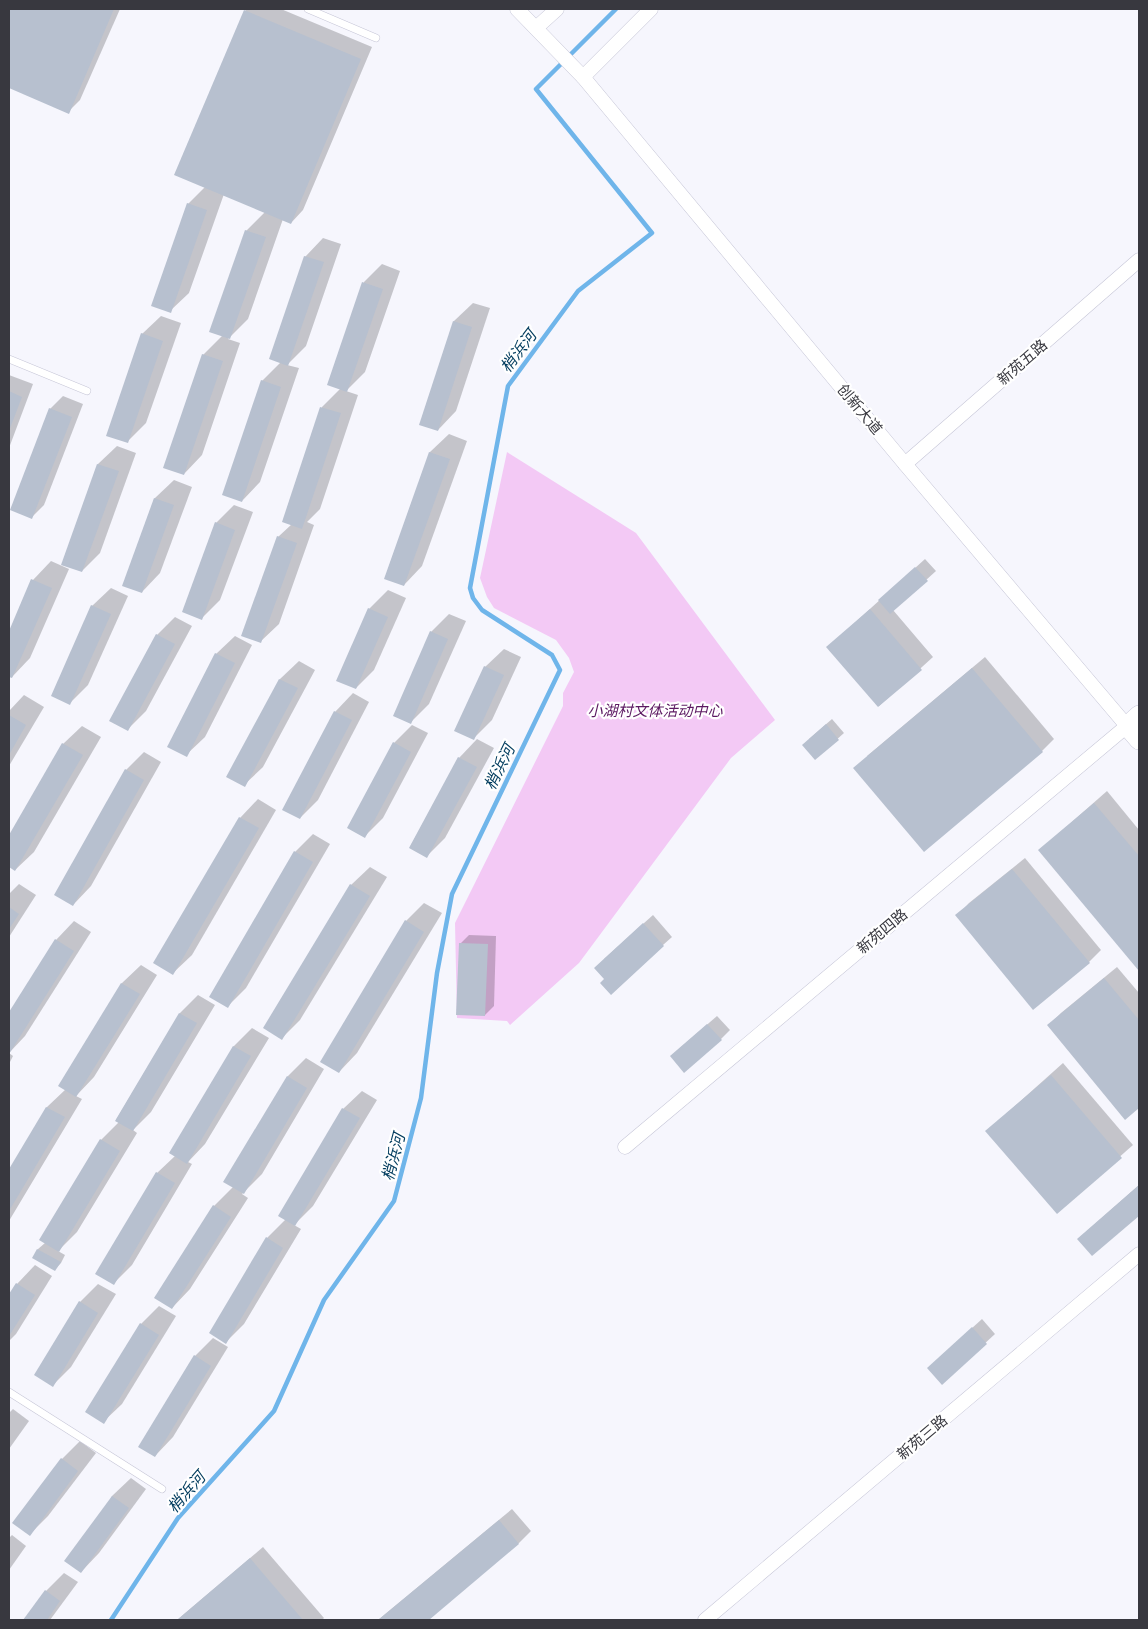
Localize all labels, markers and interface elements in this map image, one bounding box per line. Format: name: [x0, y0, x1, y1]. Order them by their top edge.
water label: 梢浜河: [496, 323, 542, 376]
street label: 新苑五路: [993, 335, 1051, 389]
street label: 创新大道: [833, 380, 887, 438]
park label: 小湖村文体活动中心: [587, 701, 723, 720]
water label: 梢浜河: [479, 738, 520, 793]
street label: 新苑四路: [853, 904, 911, 958]
water label: 梢浜河: [377, 1128, 410, 1183]
street label: 新苑三路: [893, 1410, 951, 1464]
water label: 梢浜河: [163, 1465, 211, 1517]

